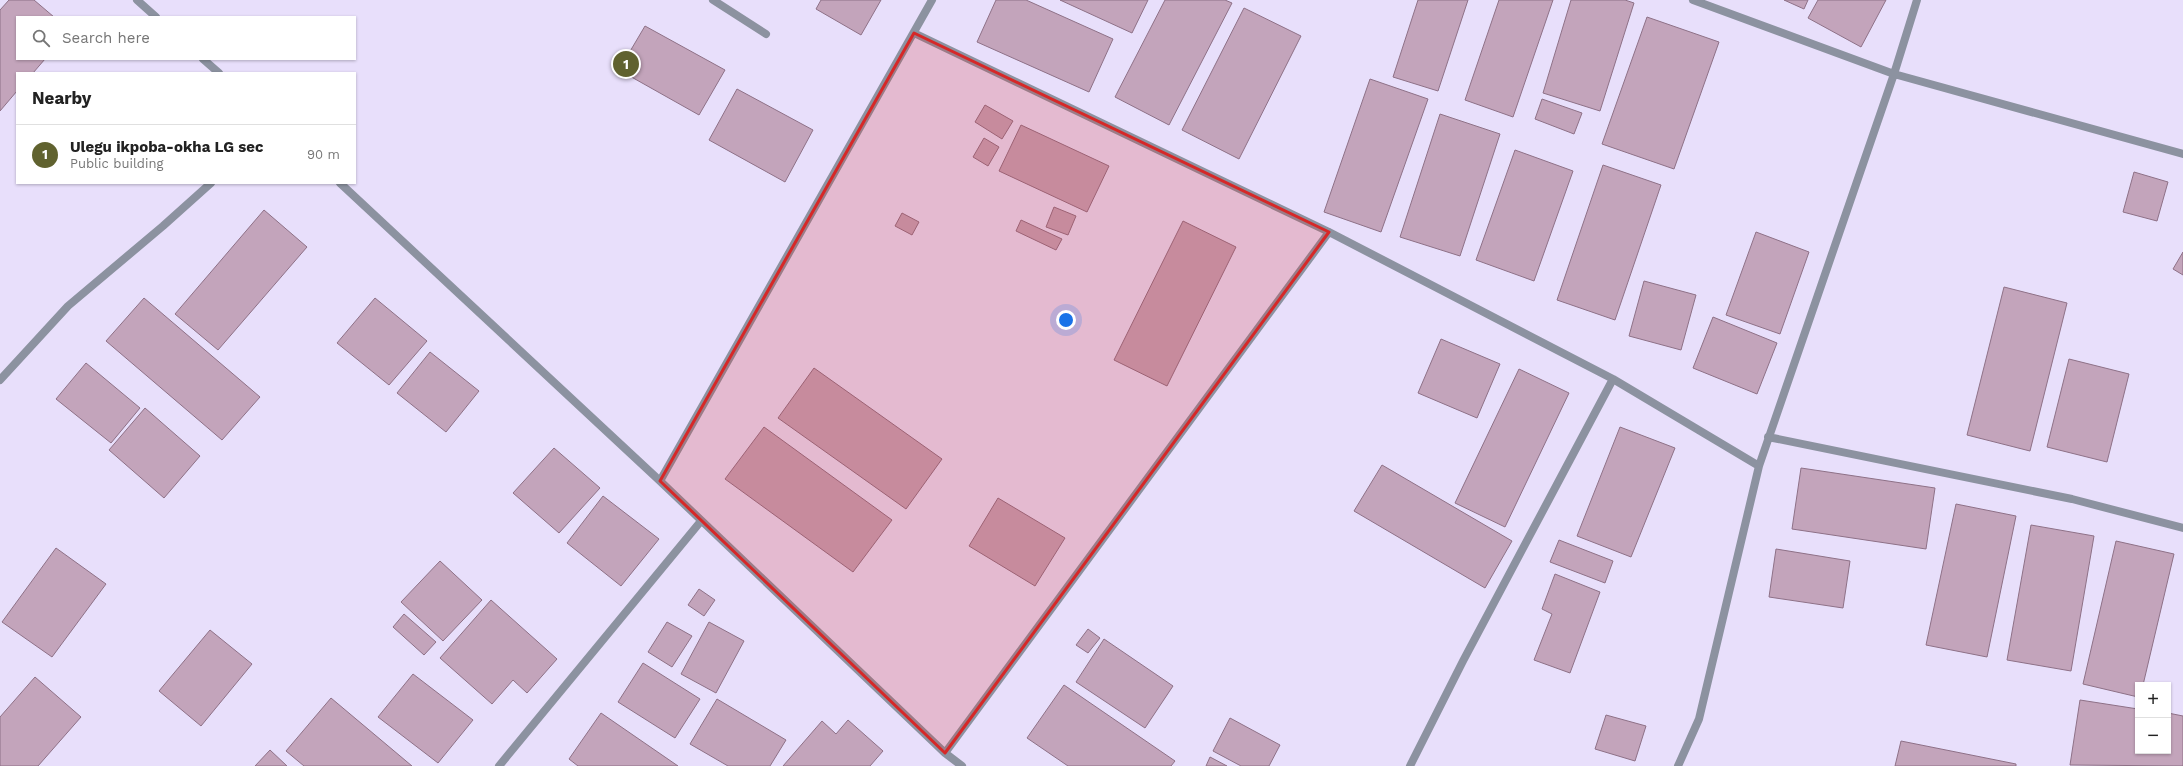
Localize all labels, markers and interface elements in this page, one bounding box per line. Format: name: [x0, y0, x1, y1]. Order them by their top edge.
search box: [16, 16, 356, 60]
icon: search: [30, 27, 52, 49]
text: Search here: [62, 29, 150, 47]
pin: 1: [613, 49, 639, 79]
text: Nearby: [32, 88, 91, 108]
text: Ulegu ikpoba-okha LG sec: [70, 138, 263, 156]
text: 1: [42, 147, 48, 162]
text: 90 m: [307, 147, 340, 162]
text: Public building: [70, 156, 163, 171]
your location: [1056, 310, 1076, 330]
map controls: [2135, 682, 2171, 754]
button: +: [2135, 682, 2171, 718]
button: −: [2135, 718, 2171, 754]

